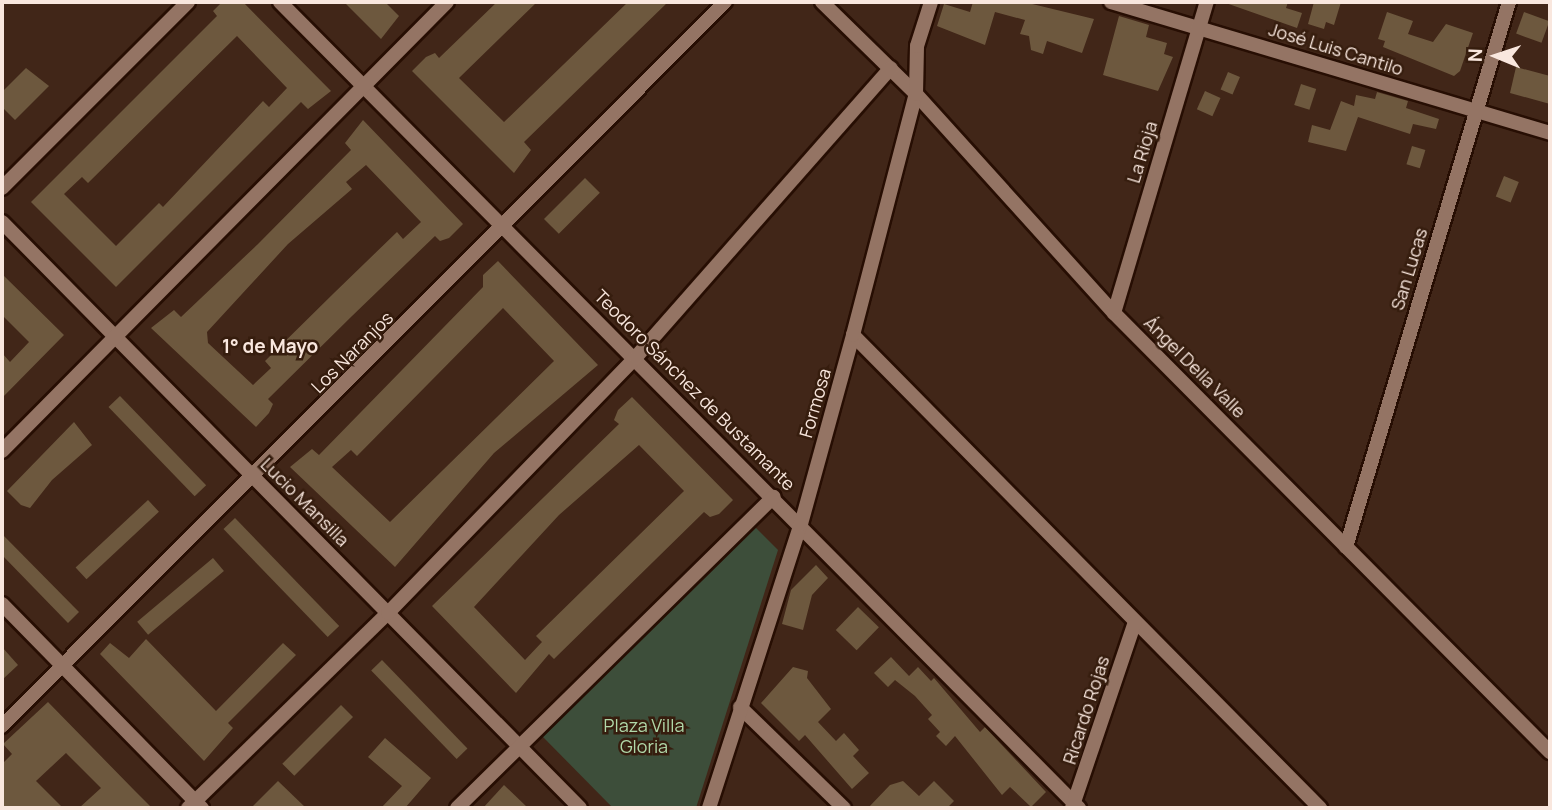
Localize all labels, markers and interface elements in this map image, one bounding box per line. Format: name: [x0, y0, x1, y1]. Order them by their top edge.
street label: José Luis Cantilo: [1266, 18, 1406, 80]
north arrow: [1461, 21, 1531, 91]
text: N: [1462, 48, 1488, 63]
street label: La Rioja: [1122, 118, 1162, 186]
street label: San Lucas: [1386, 225, 1432, 313]
street label: Teodoro Sánchez de Bustamante: [590, 285, 800, 495]
street label: Los Naranjos: [307, 307, 397, 397]
street label: Ángel Della Valle: [1140, 312, 1250, 422]
district label: 1° de Mayo: [222, 336, 318, 358]
street label: Formosa: [795, 366, 835, 440]
street label: Lucio Mansilla: [256, 453, 354, 551]
street label: Ricardo Rojas: [1058, 653, 1114, 767]
park label: Plaza Villa Gloria: [604, 715, 684, 758]

